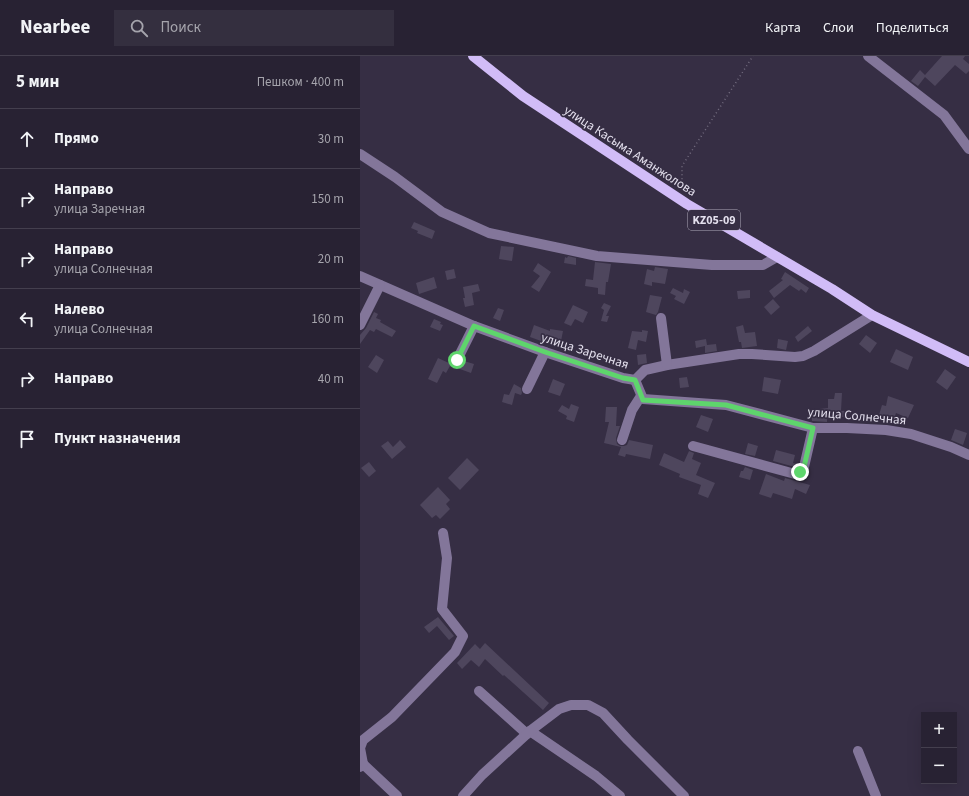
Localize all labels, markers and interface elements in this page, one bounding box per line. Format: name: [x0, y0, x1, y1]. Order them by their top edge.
search box: [114, 10, 394, 46]
text: Nearbee: [20, 14, 90, 41]
icon: search: [128, 17, 150, 39]
text: Поиск: [160, 17, 201, 38]
text: Карта: [765, 18, 801, 38]
text: Слои: [823, 18, 854, 38]
text: Поделиться: [876, 18, 949, 38]
text: 5 мин: [16, 70, 59, 94]
text: Пешком · 400 m: [257, 73, 344, 91]
street label: улица Касыма Аманжолова: [560, 101, 700, 201]
icon: ahead: [16, 128, 38, 150]
text: Прямо: [54, 128, 99, 149]
text: 30 m: [318, 130, 344, 148]
text: Направо: [54, 179, 113, 200]
icon: right: [16, 188, 38, 210]
text: 150 m: [311, 190, 344, 208]
text: улица Заречная: [54, 200, 145, 218]
road number: KZ05-09: [688, 210, 740, 230]
text: Направо: [54, 239, 113, 260]
icon: right: [16, 248, 38, 270]
text: 20 m: [318, 250, 344, 268]
text: улица Солнечная: [54, 260, 153, 278]
text: Налево: [54, 299, 105, 320]
icon: left: [16, 308, 38, 330]
text: 160 m: [311, 310, 344, 328]
text: улица Солнечная: [54, 320, 153, 338]
street label: улица Заречная: [539, 328, 631, 374]
route start: [448, 351, 466, 369]
icon: right: [16, 368, 38, 390]
text: Направо: [54, 368, 113, 389]
text: 40 m: [318, 370, 344, 388]
street label: улица Солнечная: [807, 403, 907, 429]
icon: arrive: [16, 428, 38, 450]
text: Пункт назначения: [54, 428, 181, 449]
route end: [791, 463, 809, 481]
map controls: [921, 712, 957, 784]
button: +: [921, 712, 957, 748]
button: −: [921, 748, 957, 784]

